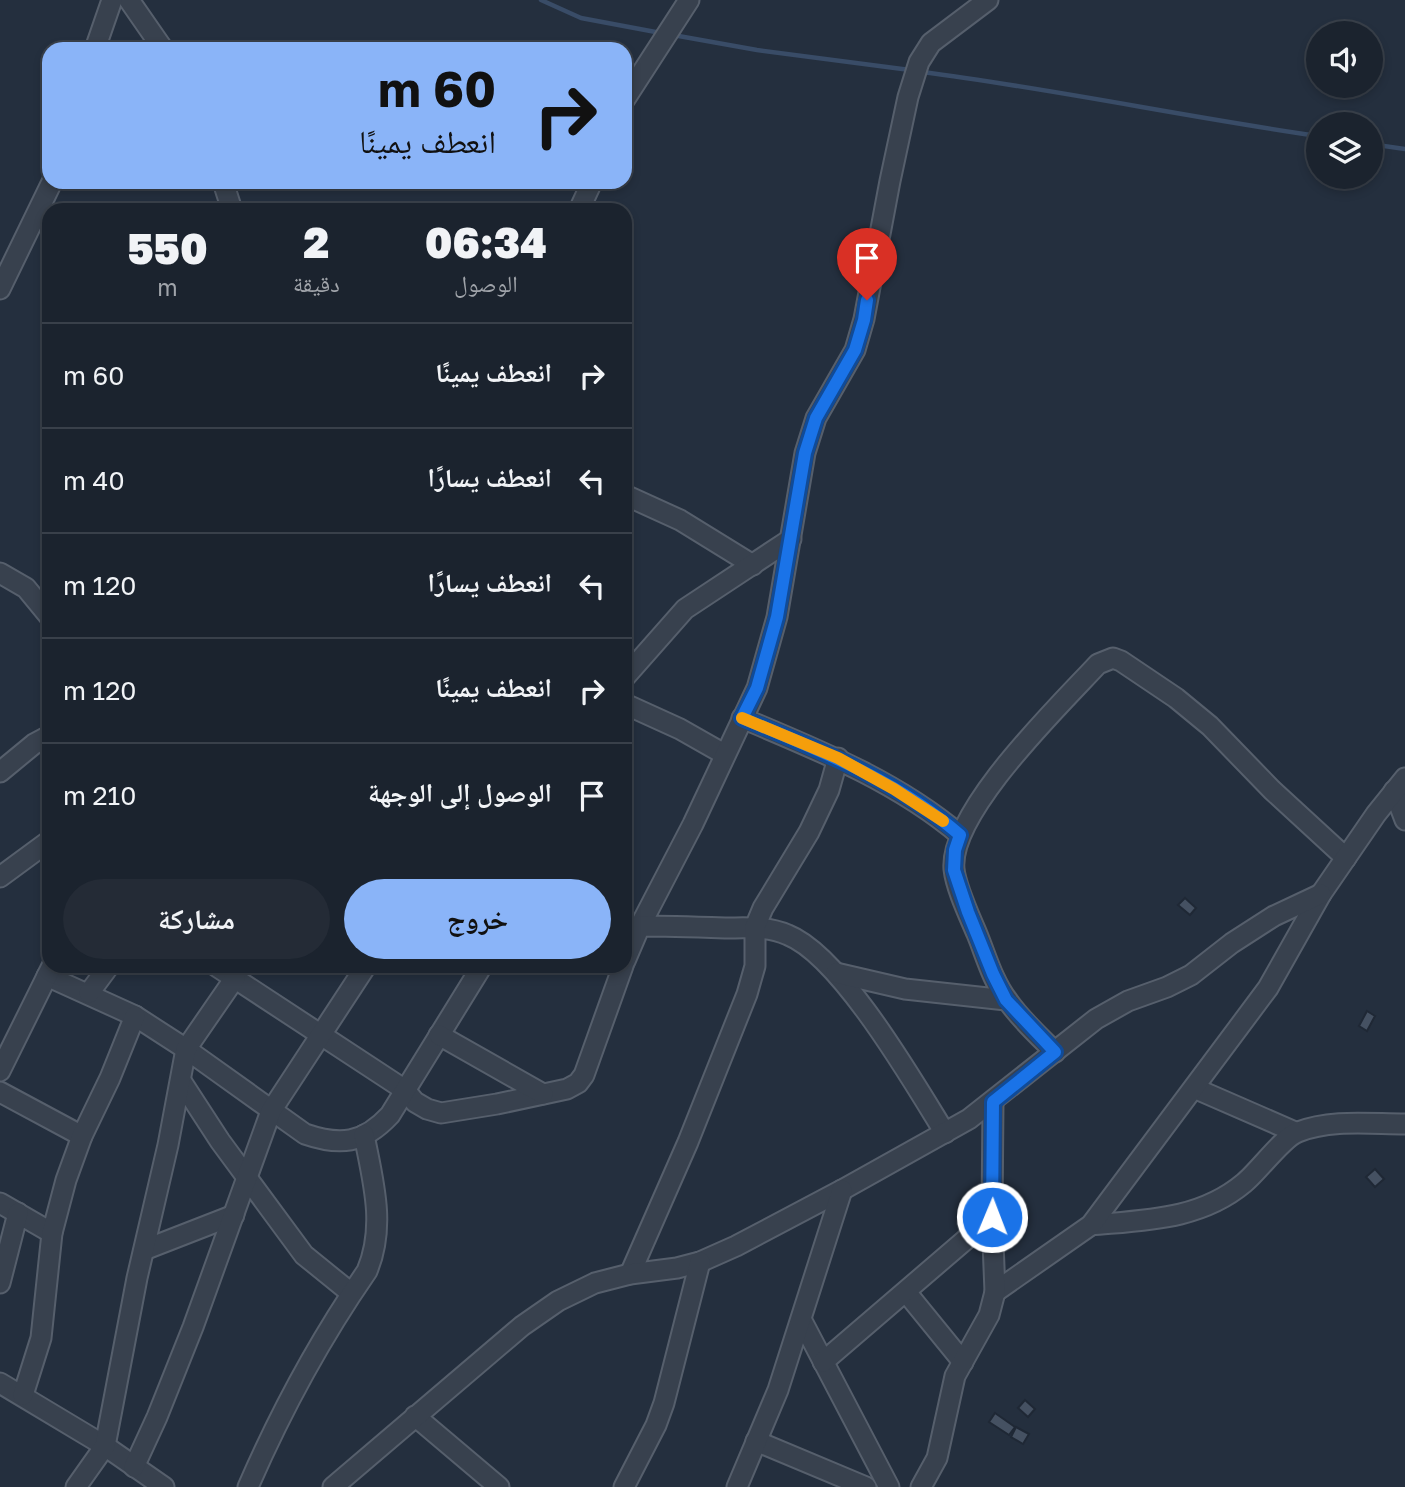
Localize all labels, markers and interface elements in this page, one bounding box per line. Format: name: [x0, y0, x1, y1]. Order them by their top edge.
map controls: [1306, 21, 1383, 189]
button: sound: [1306, 21, 1383, 98]
text: 60 m: [378, 59, 496, 118]
icon: right: [520, 70, 611, 161]
button: layers: [1306, 112, 1383, 189]
text: انعطف يمينًا: [359, 122, 496, 160]
text: 2: [303, 217, 329, 267]
text: 06:34: [425, 217, 547, 267]
text: 550: [127, 223, 208, 273]
pin: [837, 228, 897, 300]
icon: arrive: [848, 239, 886, 277]
text: دقيقة: [293, 269, 340, 297]
text: الوصول: [454, 269, 518, 297]
text: m: [157, 273, 178, 301]
text: انعطف يمينًا: [435, 357, 552, 388]
icon: right: [573, 357, 611, 395]
text: 60 m: [63, 360, 124, 391]
text: انعطف يسارًا: [428, 462, 552, 493]
icon: left: [573, 462, 611, 500]
text: 40 m: [63, 465, 125, 496]
text: انعطف يسارًا: [428, 567, 552, 598]
icon: left: [573, 567, 611, 605]
text: 120 m: [63, 570, 136, 601]
text: انعطف يمينًا: [435, 672, 552, 703]
icon: right: [573, 672, 611, 710]
text: 120 m: [63, 675, 136, 706]
text: الوصول إلى الوجهة: [368, 777, 552, 808]
icon: arrive: [573, 777, 611, 815]
text: 210 m: [63, 780, 136, 811]
button: مشاركة: [63, 879, 330, 959]
button: خروج: [344, 879, 611, 959]
position arrow: [955, 1180, 1029, 1254]

